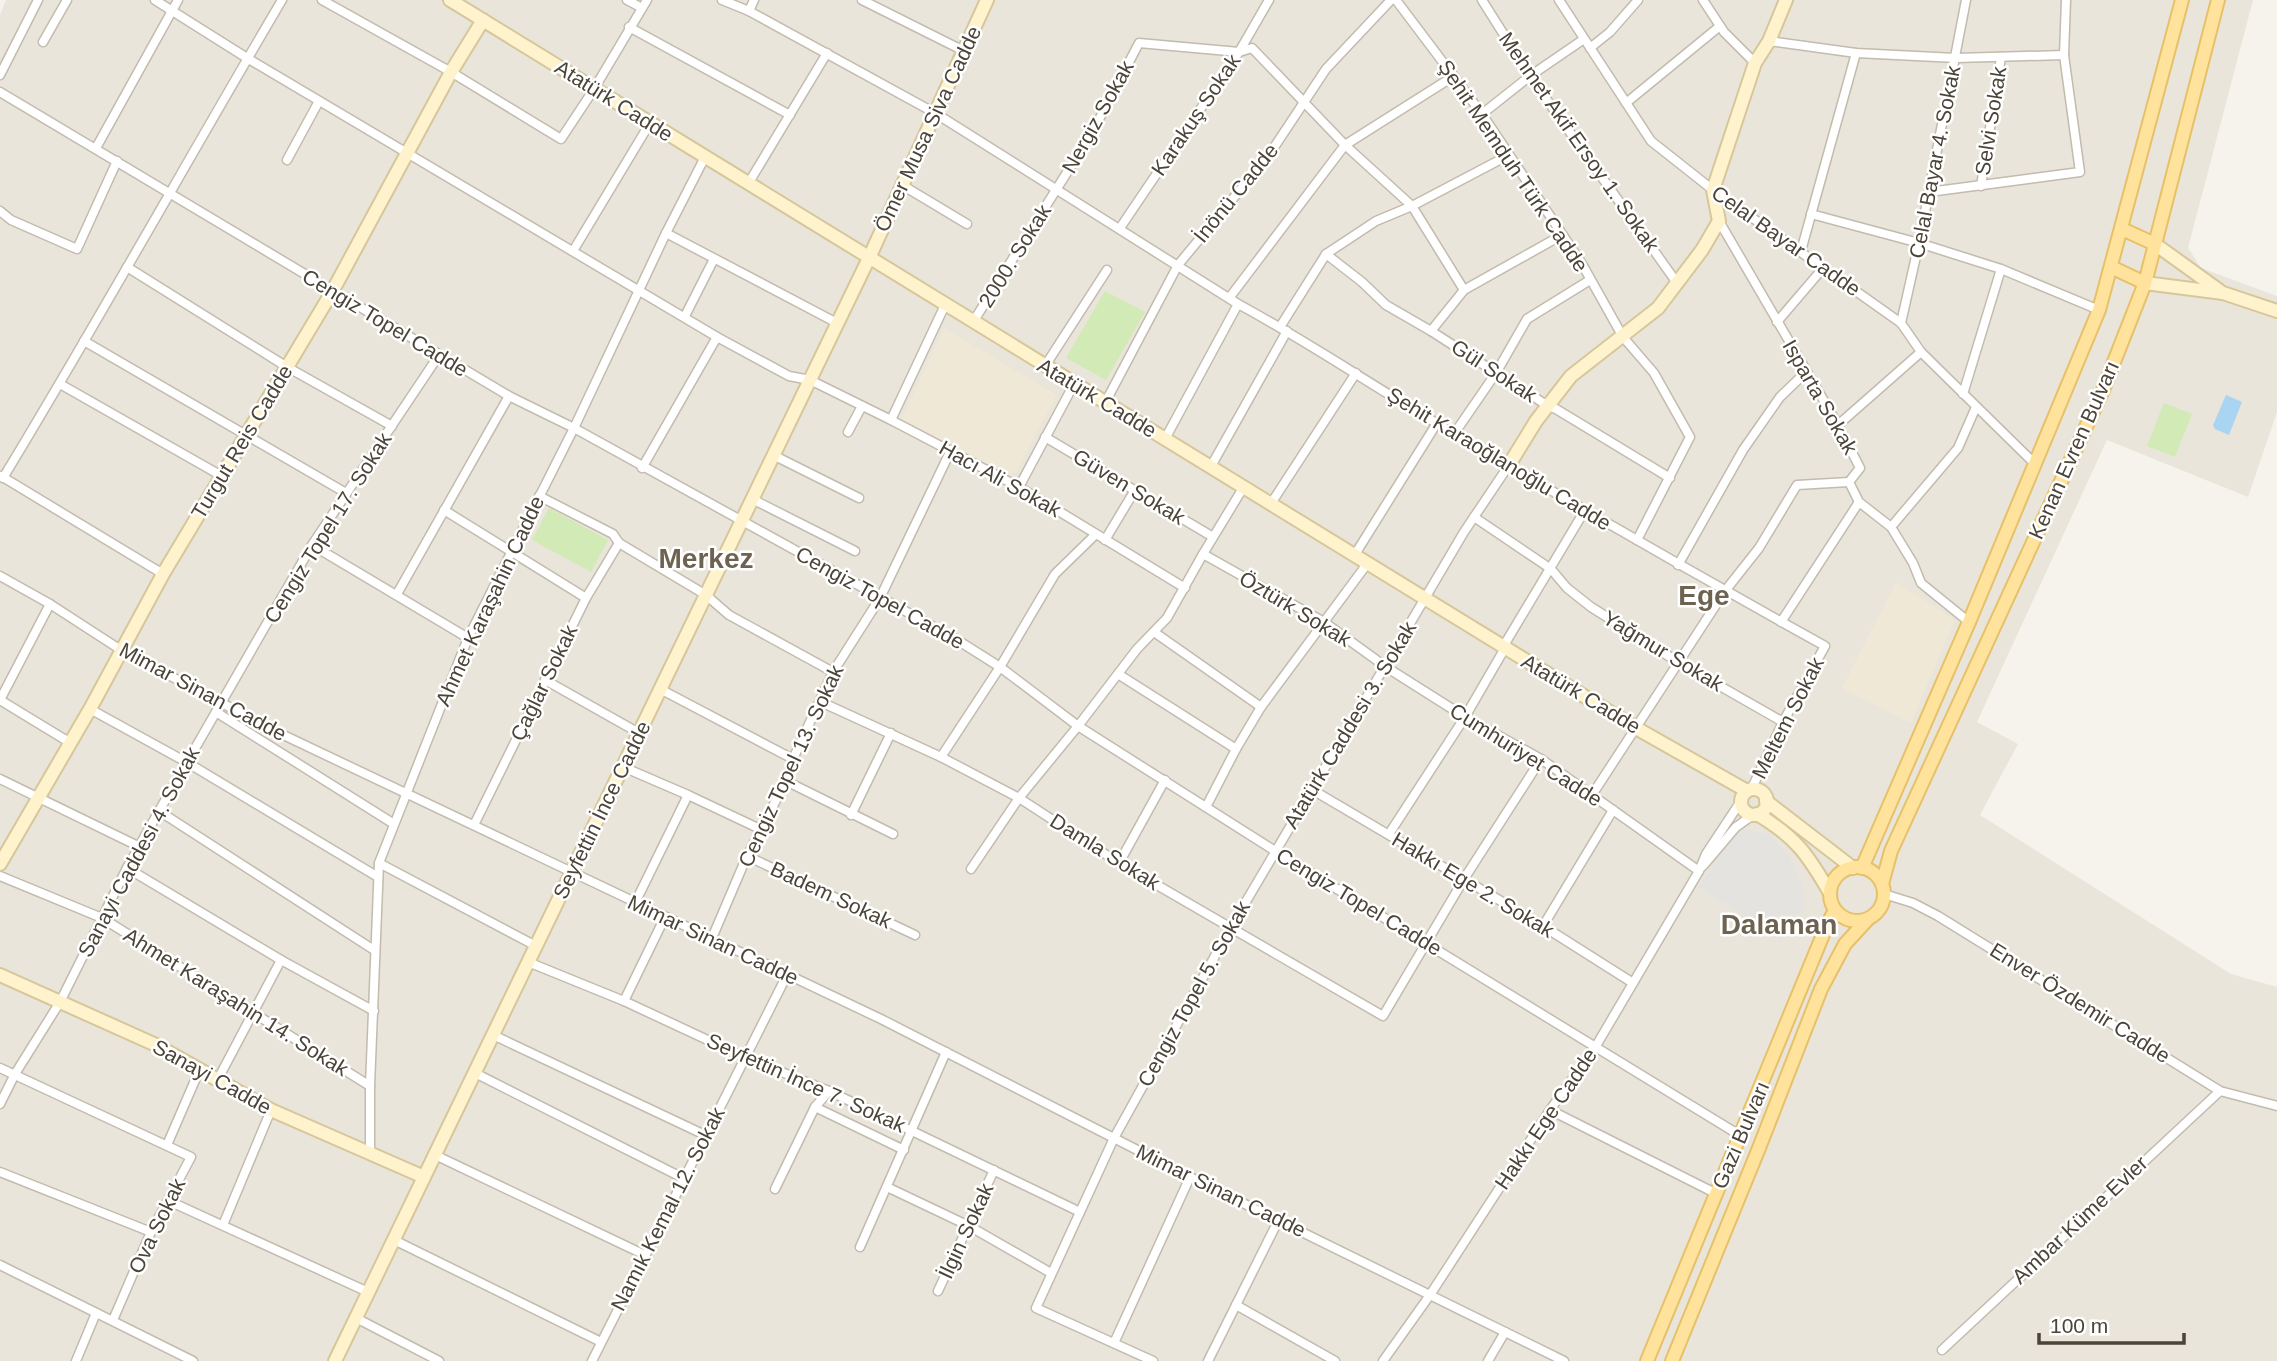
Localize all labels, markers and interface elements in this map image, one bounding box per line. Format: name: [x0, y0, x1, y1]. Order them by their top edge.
street label: Ömer Musa Siva Cadde: [870, 22, 985, 235]
street label: Mehmet Akif Ersoy 1. Sokak: [1495, 28, 1664, 256]
street label: Karakuş Sokak: [1147, 49, 1245, 180]
street label: Atatürk Cadde: [551, 55, 677, 146]
street label: Şehit Memduh Türk Cadde: [1434, 55, 1593, 276]
street label: Nergiz Sokak: [1057, 56, 1138, 177]
street label: Celal Bayar 4. Sokak: [1905, 63, 1965, 260]
street label: Selvi Sokak: [1971, 64, 2011, 177]
street label: İnönü Cadde: [1189, 139, 1282, 247]
street label: Celal Bayar Cadde: [1707, 181, 1865, 301]
street label: 2000. Sokak: [974, 200, 1056, 311]
street label: Cengiz Topel Cadde: [298, 264, 472, 381]
street label: Gül Sokak: [1447, 335, 1542, 407]
street label: Isparta Sokak: [1778, 335, 1863, 459]
street label: Atatürk Cadde: [1034, 353, 1161, 442]
street label: Kenan Evren Bulvarı: [2024, 357, 2123, 542]
street label: Turgut Reis Cadde: [187, 361, 297, 523]
street label: Şehit Karaoğlanoğlu Cadde: [1383, 383, 1615, 535]
street label: Cengiz Topel 17. Sokak: [259, 428, 396, 627]
street label: Hacı Ali Sokak: [935, 436, 1065, 522]
street label: Güven Sokak: [1069, 444, 1190, 529]
street label: Ahmet Karaşahin Cadde: [431, 492, 548, 709]
street label: Cengiz Topel Cadde: [792, 542, 968, 653]
district label: Merkez: [659, 543, 753, 574]
street label: Öztürk Sokak: [1235, 566, 1356, 651]
district label: Ege: [1678, 580, 1730, 611]
street label: Yağmur Sokak: [1599, 606, 1728, 696]
street label: Atatürk Caddesi 3. Sokak: [1279, 617, 1421, 832]
street label: Çağlar Sokak: [506, 621, 582, 744]
street label: Mimar Sinan Cadde: [116, 638, 291, 745]
street label: Atatürk Cadde: [1518, 649, 1645, 738]
street label: Meltem Sokak: [1747, 653, 1828, 782]
street label: Cengiz Topel 13. Sokak: [734, 661, 848, 870]
street label: Cumhuriyet Cadde: [1446, 698, 1607, 811]
street label: Seyfettin İnce Cadde: [548, 717, 655, 902]
street label: Sanayi Caddesi 4. Sokak: [73, 742, 204, 961]
street label: Damla Sokak: [1046, 809, 1165, 895]
street label: Hakkı Ege 2. Sokak: [1388, 827, 1559, 942]
street label: Cengiz Topel Cadde: [1272, 843, 1446, 960]
street label: Badem Sokak: [767, 856, 896, 933]
street label: Mimar Sinan Cadde: [624, 890, 802, 989]
street label: Cengiz Topel 5. Sokak: [1133, 897, 1254, 1091]
district label: Dalaman: [1721, 909, 1837, 940]
street label: Ahmet Karaşahin 14. Sokak: [120, 923, 353, 1081]
street label: Enver Özdemir Cadde: [1986, 938, 2174, 1067]
street label: Seyfettin İnce 7. Sokak: [703, 1028, 909, 1137]
street label: Sanayi Cadde: [149, 1035, 276, 1119]
street label: Hakkı Ege Cadde: [1490, 1044, 1601, 1193]
street label: Gazi Bulvarı: [1708, 1078, 1773, 1192]
street label: Namık Kemal 12. Sokak: [606, 1103, 729, 1314]
street label: Mimar Sinan Cadde: [1133, 1140, 1310, 1242]
street label: Ambar Küme Evler: [2007, 1151, 2152, 1288]
street label: Ova Sokak: [124, 1174, 190, 1277]
street label: İlgin Sokak: [933, 1179, 998, 1282]
scale bar: [2039, 1302, 2184, 1346]
text: 100 m: [2050, 1314, 2108, 1337]

